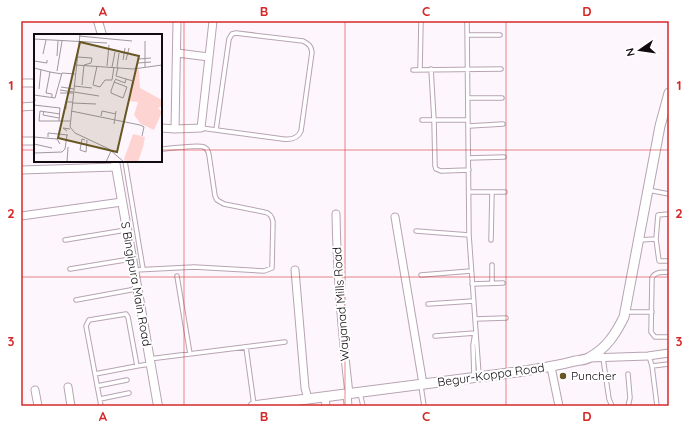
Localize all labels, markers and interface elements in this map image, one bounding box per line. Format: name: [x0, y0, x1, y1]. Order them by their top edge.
text: A: [99, 3, 108, 19]
text: B: [260, 3, 268, 19]
text: C: [422, 3, 430, 19]
text: D: [582, 3, 592, 19]
north arrow: [620, 30, 660, 70]
inset map: [34, 34, 162, 162]
text: N: [623, 47, 638, 58]
text: 1: [8, 77, 14, 93]
text: 1: [676, 77, 682, 93]
text: 2: [7, 205, 15, 221]
text: 2: [675, 205, 683, 221]
street label: S Bingipura Main Road: [118, 220, 155, 347]
street label: Wayanad Mills Road: [329, 247, 352, 362]
text: 3: [8, 333, 15, 349]
text: 3: [676, 333, 683, 349]
street label: Begur-Koppa Road: [436, 360, 545, 389]
place label: Puncher: [571, 368, 617, 383]
marker: Puncher: [558, 371, 568, 381]
text: A: [99, 408, 108, 424]
text: B: [260, 408, 268, 424]
text: C: [422, 408, 430, 424]
text: D: [582, 408, 592, 424]

